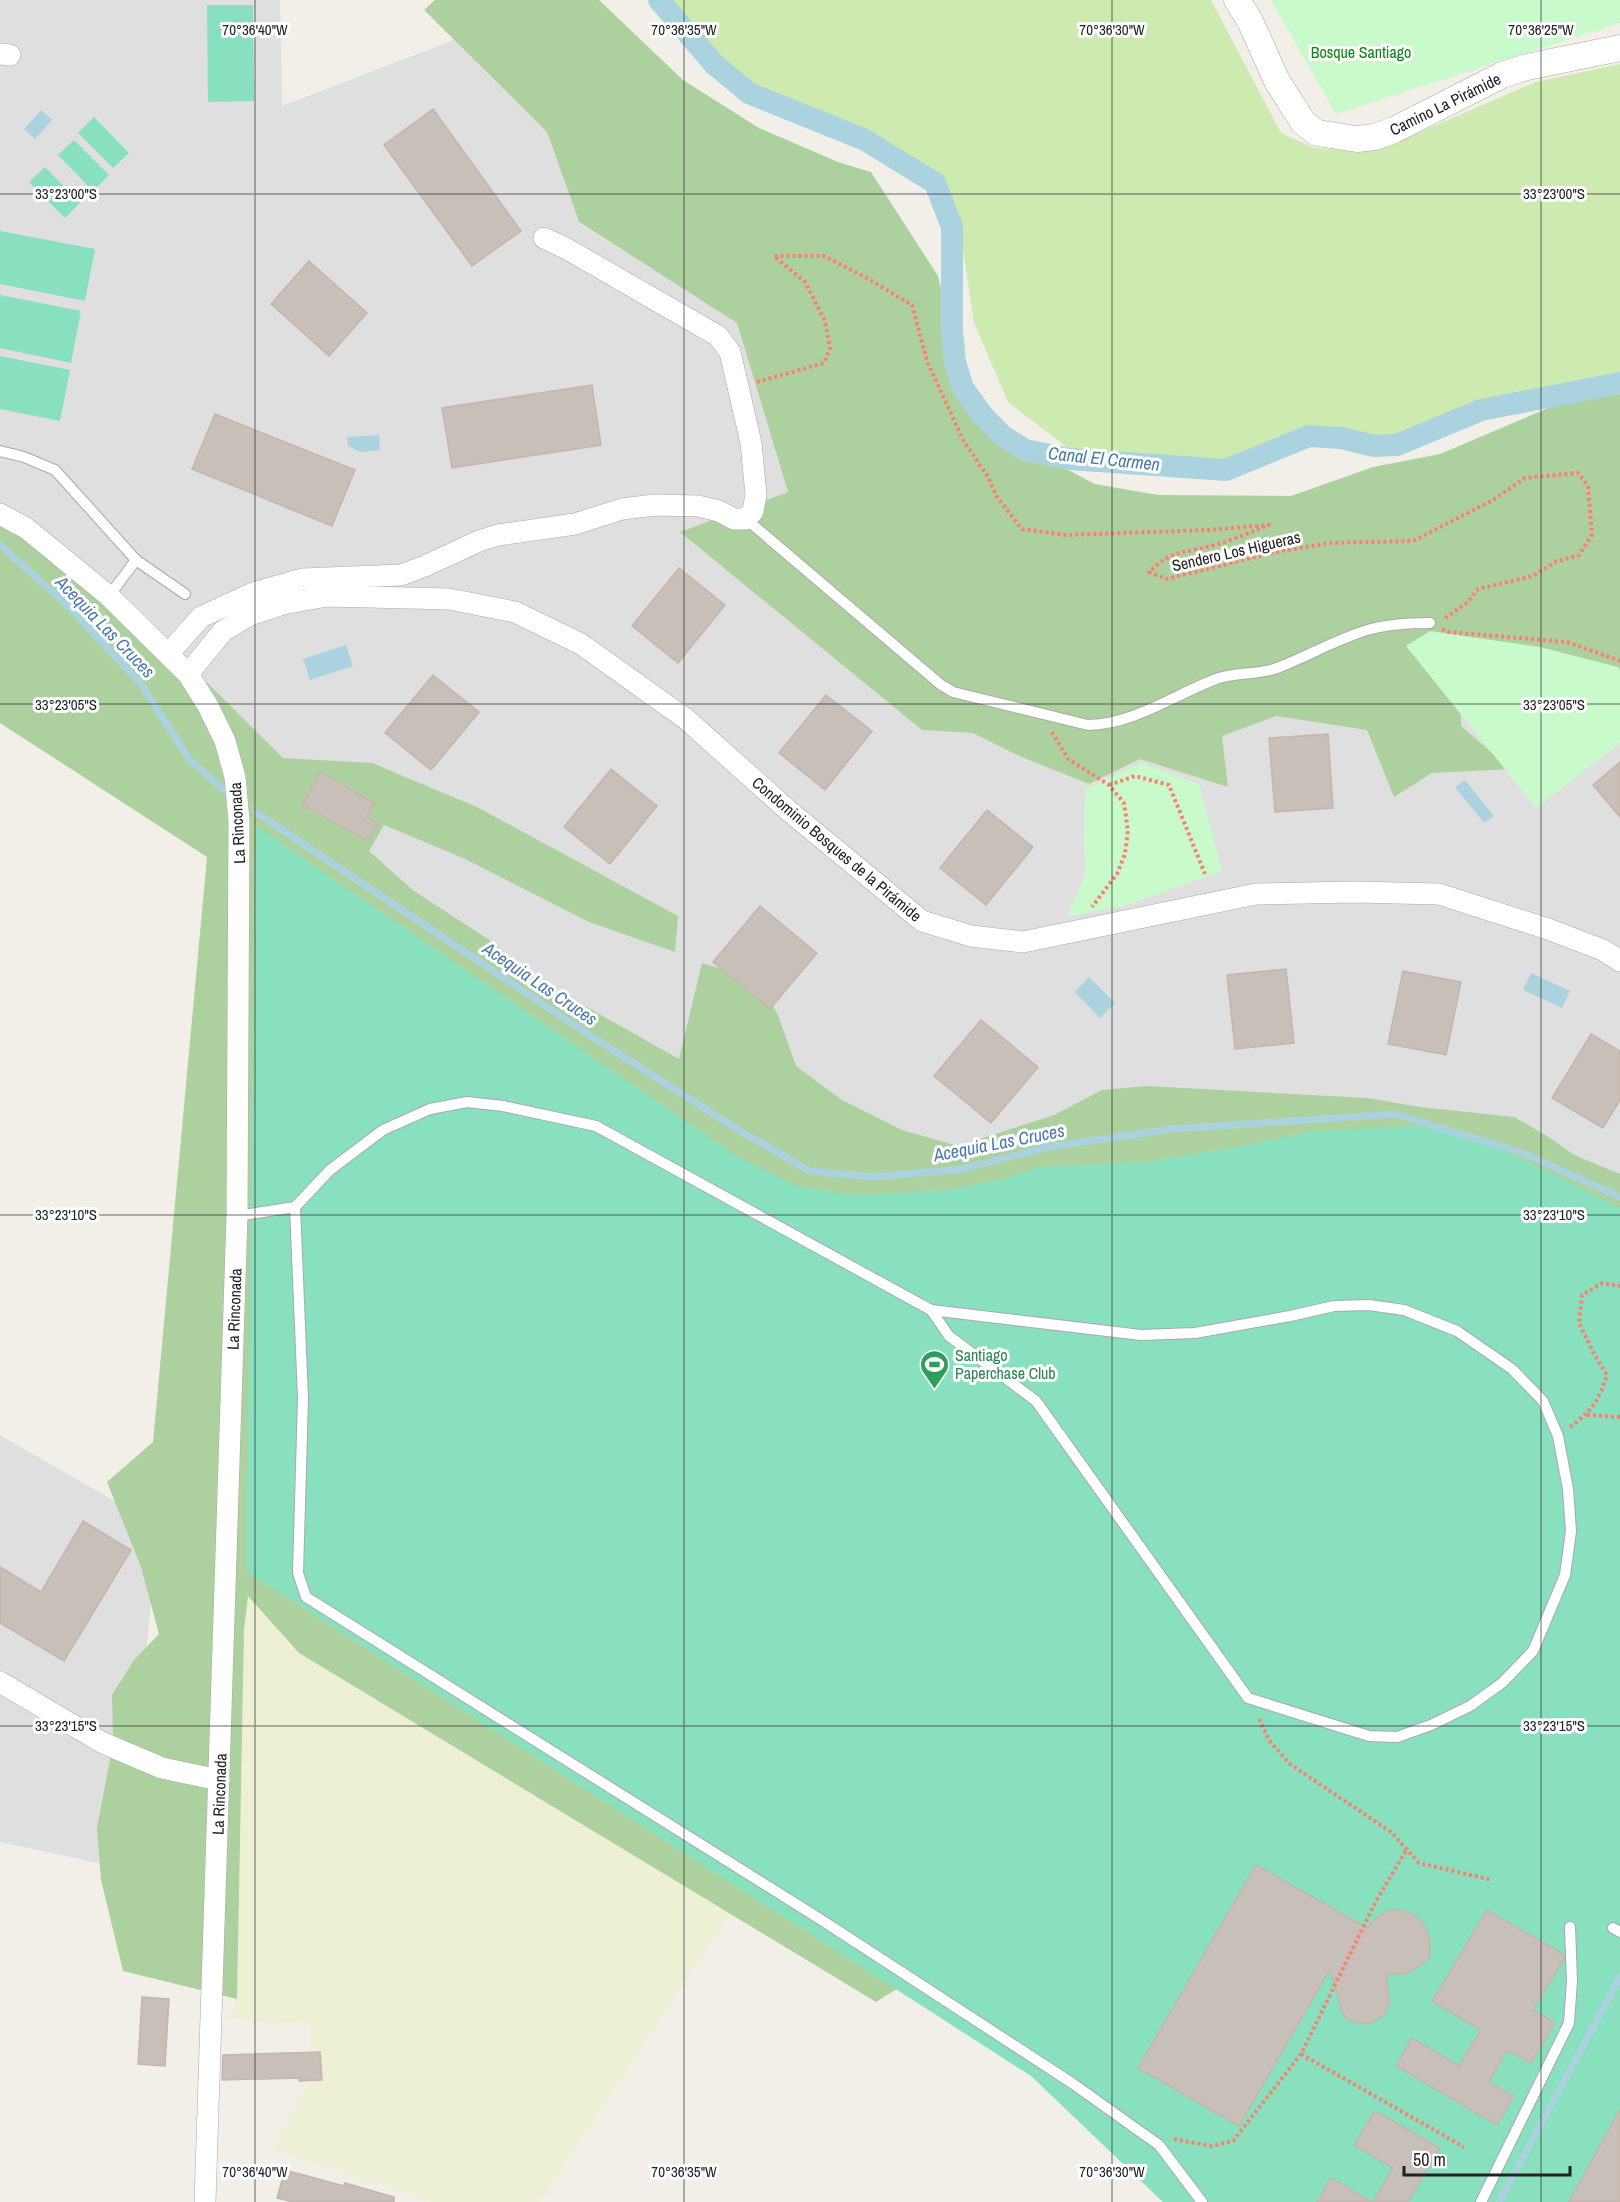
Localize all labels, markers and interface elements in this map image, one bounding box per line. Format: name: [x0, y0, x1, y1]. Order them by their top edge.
text: 70°36'40"W: [222, 19, 288, 40]
text: 70°36'35"W: [651, 19, 717, 40]
text: 70°36'30"W: [1079, 19, 1145, 40]
text: 70°36'25"W: [1508, 19, 1574, 40]
park label: Bosque Santiago: [1311, 41, 1411, 63]
street label: Camino La Pirámide: [1386, 68, 1504, 140]
text: 33°23'00"S: [35, 183, 97, 204]
text: 33°23'00"S: [1523, 183, 1585, 204]
water label: Canal El Carmen: [1047, 440, 1161, 477]
street label: Sendero Los Higueras: [1170, 526, 1302, 576]
water label: Acequia Las Cruces: [50, 569, 161, 683]
text: 33°23'05"S: [35, 694, 97, 715]
text: 33°23'05"S: [1523, 694, 1585, 715]
street label: Condominio Bosques de la Pirámide: [748, 771, 926, 927]
street label: La Rinconada: [224, 781, 250, 864]
water label: Acequia Las Cruces: [477, 935, 602, 1031]
water label: Acequia Las Cruces: [930, 1118, 1067, 1168]
text: 33°23'10"S: [35, 1204, 97, 1225]
text: 33°23'10"S: [1523, 1204, 1585, 1225]
street label: La Rinconada: [222, 1267, 246, 1350]
place label: Santiago Paperchase Club: [955, 1344, 1056, 1384]
sports icon: Santiago Paperchase Club: [918, 1348, 950, 1390]
text: 33°23'15"S: [35, 1715, 97, 1736]
text: 33°23'15"S: [1523, 1715, 1585, 1736]
street label: La Rinconada: [207, 1752, 231, 1835]
scale bar: [1404, 2139, 1570, 2177]
text: 50 m: [1413, 2147, 1446, 2172]
text: 70°36'40"W: [222, 2161, 288, 2182]
text: 70°36'35"W: [651, 2161, 717, 2182]
text: 70°36'30"W: [1079, 2161, 1145, 2182]

